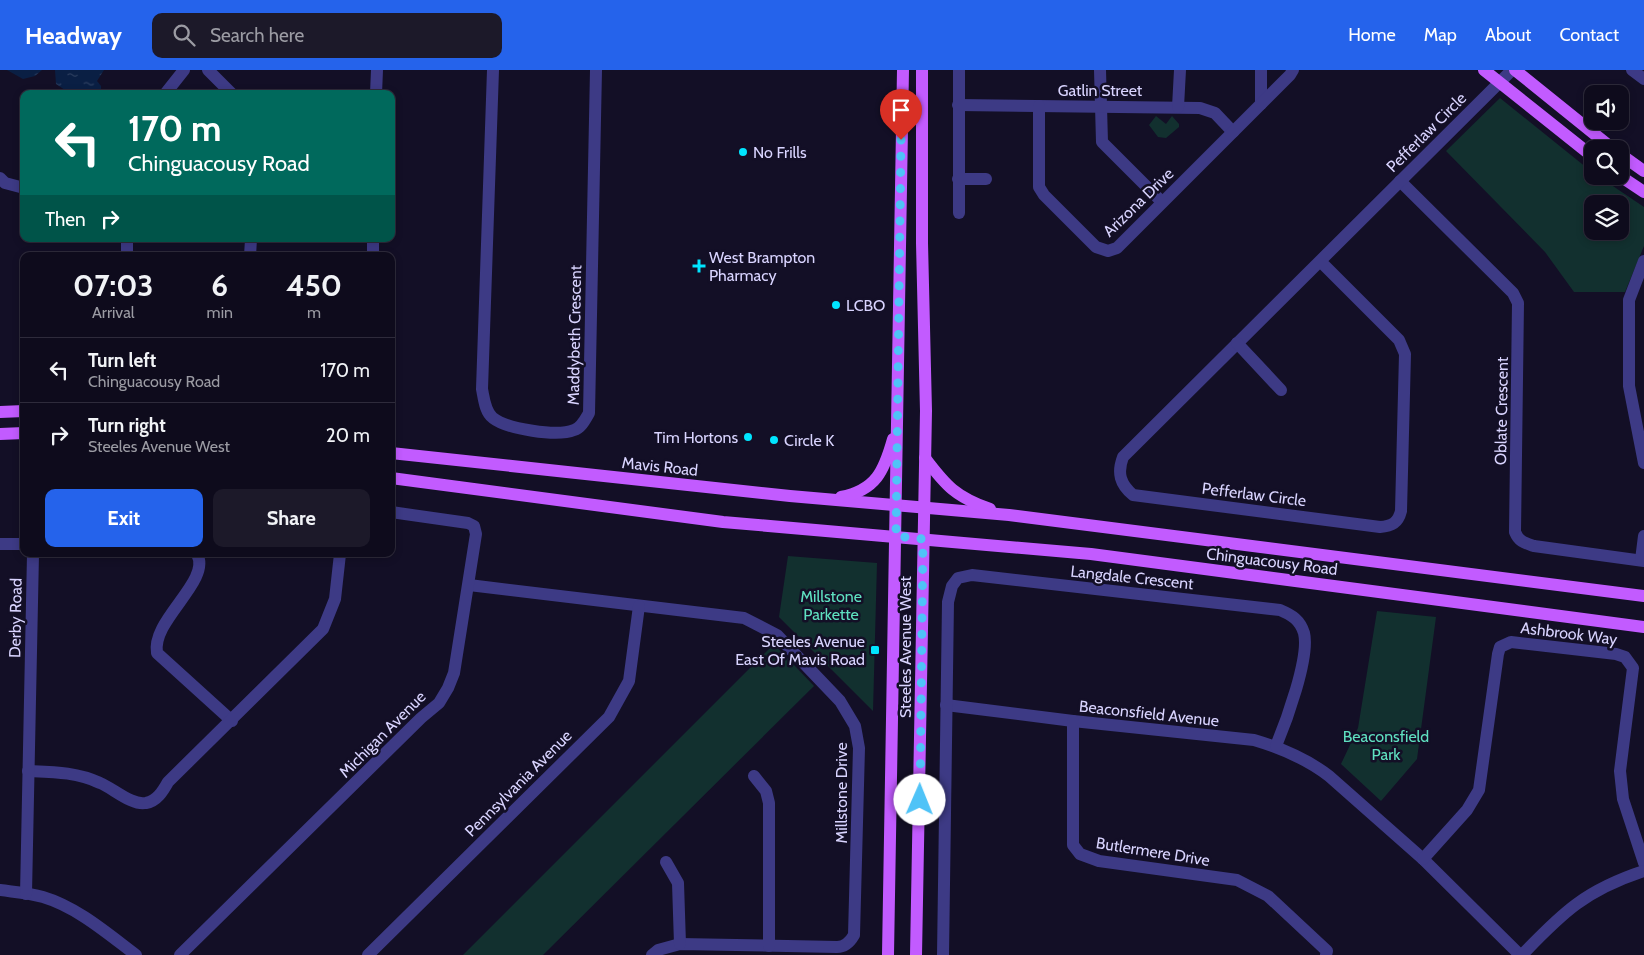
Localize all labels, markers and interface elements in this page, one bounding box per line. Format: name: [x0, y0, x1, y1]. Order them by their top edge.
search box: [152, 13, 502, 58]
text: Headway: [25, 21, 122, 50]
icon: search: [170, 21, 198, 49]
text: Search here: [210, 24, 304, 47]
text: Home: [1348, 24, 1396, 46]
text: Map: [1424, 24, 1457, 46]
text: About: [1485, 24, 1531, 46]
text: Contact: [1559, 24, 1619, 46]
street label: Gatlin Street: [1058, 81, 1143, 100]
map controls: [1584, 85, 1629, 240]
button: sound: [1584, 85, 1629, 130]
pin: [880, 89, 922, 140]
street label: Pefferlaw Circle: [1383, 89, 1470, 176]
icon: arrive: [887, 96, 915, 124]
text: 170 m: [128, 107, 221, 150]
icon: left: [45, 110, 110, 175]
button: search: [1584, 140, 1629, 185]
place label: No Frills: [753, 143, 807, 162]
marker: No Frills: [737, 146, 749, 158]
text: Chinguacousy Road: [128, 150, 310, 177]
street label: Arizona Drive: [1099, 164, 1178, 241]
button: layers: [1584, 195, 1629, 240]
icon: right: [96, 205, 124, 233]
text: Then: [45, 208, 86, 231]
place label: West Brampton Pharmacy: [709, 248, 815, 285]
marker: West Brampton Pharmacy: [693, 260, 705, 272]
street label: Maddybeth Crescent: [564, 264, 585, 405]
text: 07:03: [73, 267, 154, 304]
text: 6: [211, 267, 228, 304]
text: 450: [286, 267, 342, 304]
place label: LCBO: [846, 296, 885, 315]
marker: LCBO: [830, 299, 842, 311]
text: Arrival: [92, 303, 135, 322]
text: min: [207, 303, 233, 322]
text: m: [307, 303, 321, 322]
text: Turn left: [88, 349, 156, 372]
icon: left: [45, 356, 73, 384]
street label: Oblate Crescent: [1491, 356, 1512, 465]
text: 170 m: [320, 359, 370, 382]
text: Chinguacousy Road: [88, 372, 220, 391]
text: Turn right: [88, 414, 166, 437]
icon: right: [45, 421, 73, 449]
text: 20 m: [326, 424, 370, 447]
place label: Tim Hortons: [654, 428, 738, 447]
marker: Tim Hortons: [742, 431, 754, 443]
place label: Circle K: [784, 431, 834, 450]
marker: Circle K: [768, 434, 780, 446]
text: Steeles Avenue West: [88, 437, 230, 456]
street label: Mavis Road: [621, 453, 699, 480]
street label: Pefferlaw Circle: [1201, 479, 1307, 510]
button: Exit: [45, 489, 203, 547]
button: Share: [213, 489, 370, 547]
street label: Chinguacousy Road: [1205, 544, 1339, 579]
street label: Langdale Crescent: [1069, 562, 1195, 593]
street label: Steeles Avenue West: [896, 575, 915, 718]
street label: Derby Road: [5, 578, 26, 658]
park label: Millstone Parkette: [800, 587, 862, 624]
street label: Ashbrook Way: [1520, 618, 1618, 649]
place label: Steeles Avenue East Of Mavis Road: [735, 632, 865, 669]
marker: Steeles Avenue East Of Mavis Road: [869, 644, 881, 656]
street label: Michigan Avenue: [335, 687, 430, 782]
street label: Beaconsfield Avenue: [1078, 697, 1220, 730]
street label: Pennsylvania Avenue: [461, 726, 576, 841]
park label: Beaconsfield Park: [1343, 727, 1429, 764]
street label: Millstone Drive: [832, 742, 851, 844]
position arrow: [893, 773, 945, 825]
street label: Butlermere Drive: [1095, 833, 1211, 870]

